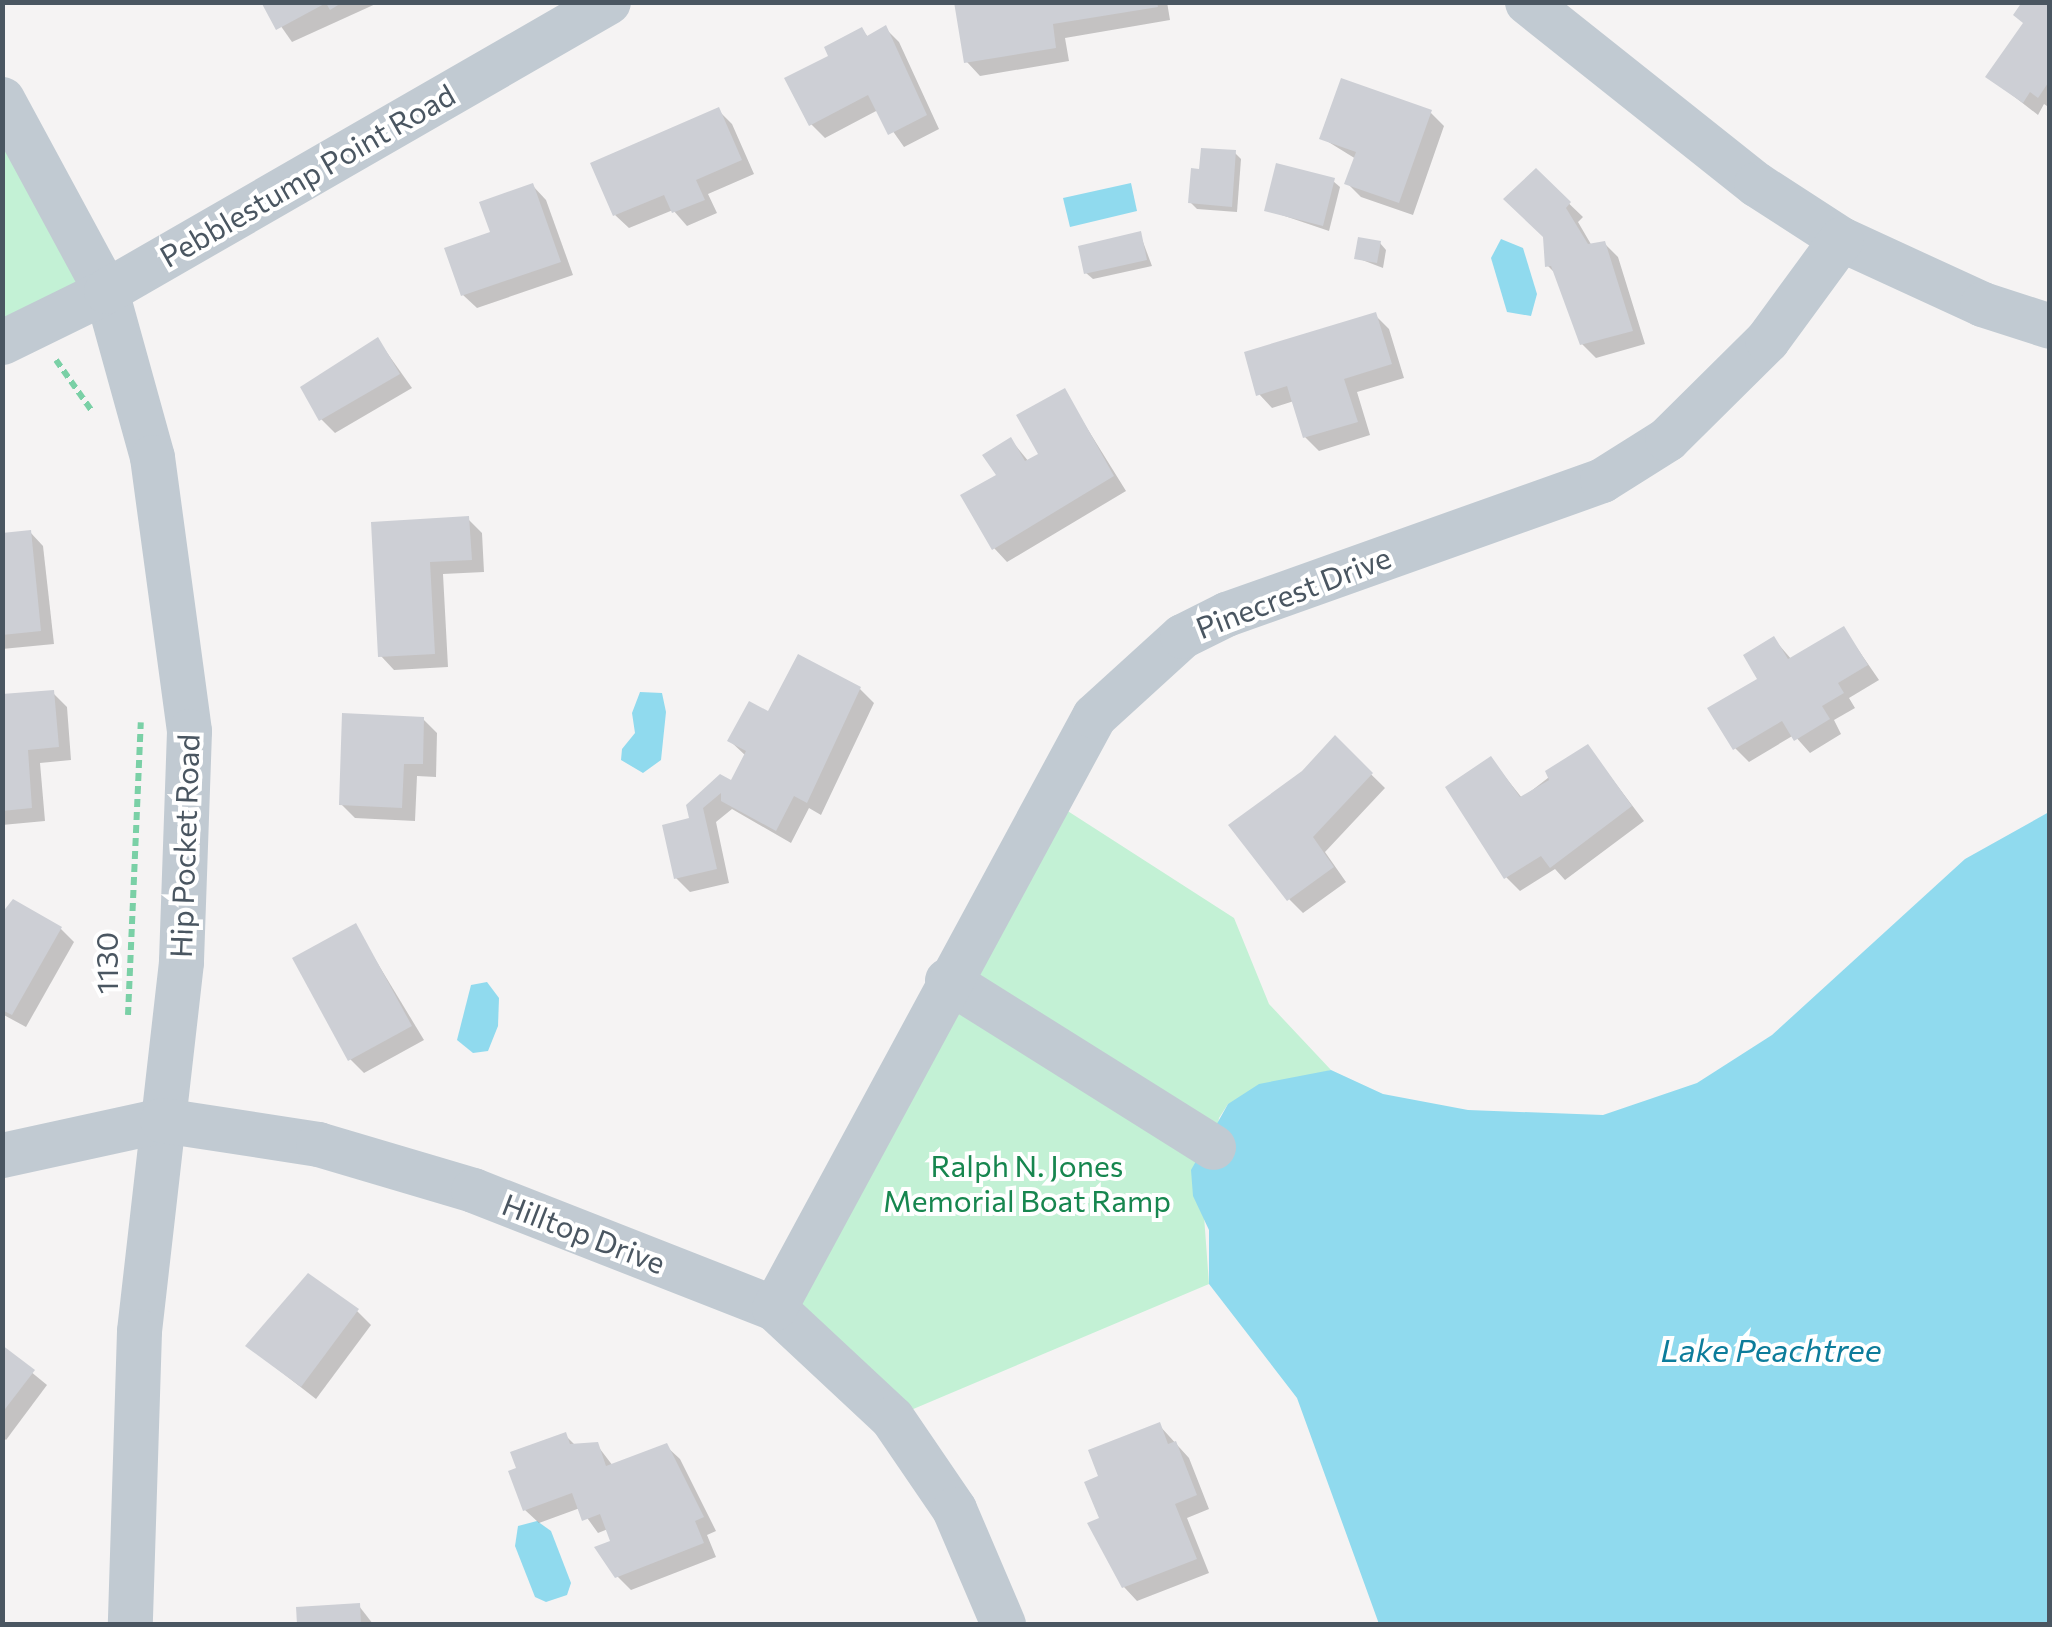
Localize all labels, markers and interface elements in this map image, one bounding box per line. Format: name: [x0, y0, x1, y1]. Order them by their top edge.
street label: Pebblestump Point Road: [153, 76, 461, 274]
street label: Pinecrest Drive: [1191, 538, 1395, 646]
street label: Hip Pocket Road: [162, 733, 206, 959]
street label: 1130: [88, 932, 124, 994]
park label: Ralph N. Jones Memorial Boat Ramp: [883, 1147, 1171, 1218]
street label: Hilltop Drive: [498, 1185, 670, 1281]
water label: Lake Peachtree: [1660, 1330, 1882, 1368]

